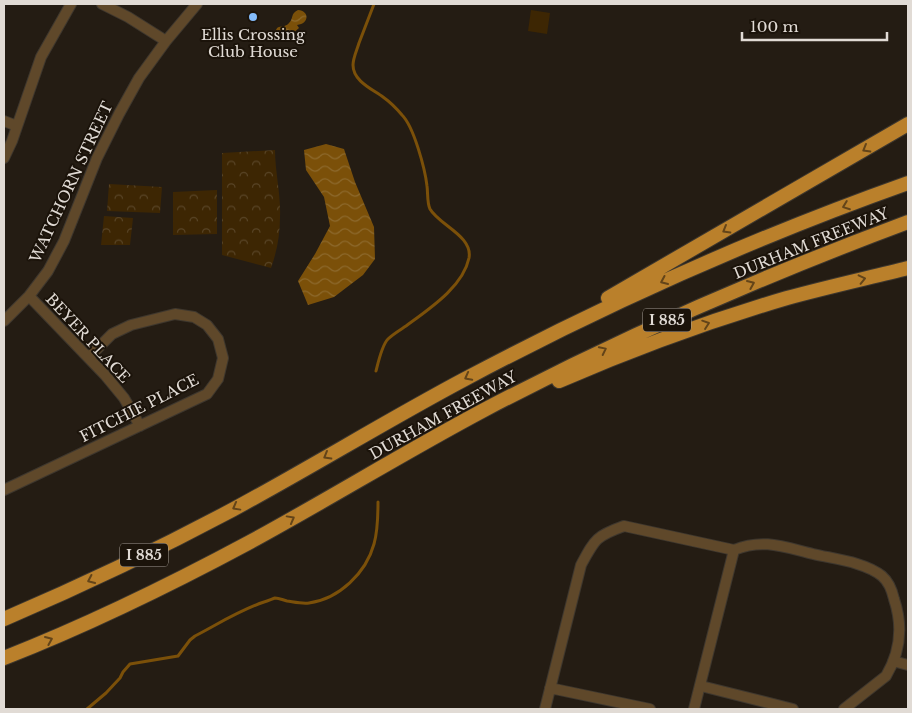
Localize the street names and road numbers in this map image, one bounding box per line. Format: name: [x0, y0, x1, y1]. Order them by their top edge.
street label: WATCHORN STREET: [25, 98, 117, 266]
street label: DURHAM FREEWAY: [731, 203, 892, 283]
street label: BEYER PLACE: [42, 289, 134, 387]
road number: I 885: [643, 308, 691, 332]
street label: DURHAM FREEWAY: [366, 366, 521, 463]
street label: FITCHIE PLACE: [76, 370, 202, 446]
road number: I 885: [120, 544, 168, 566]

